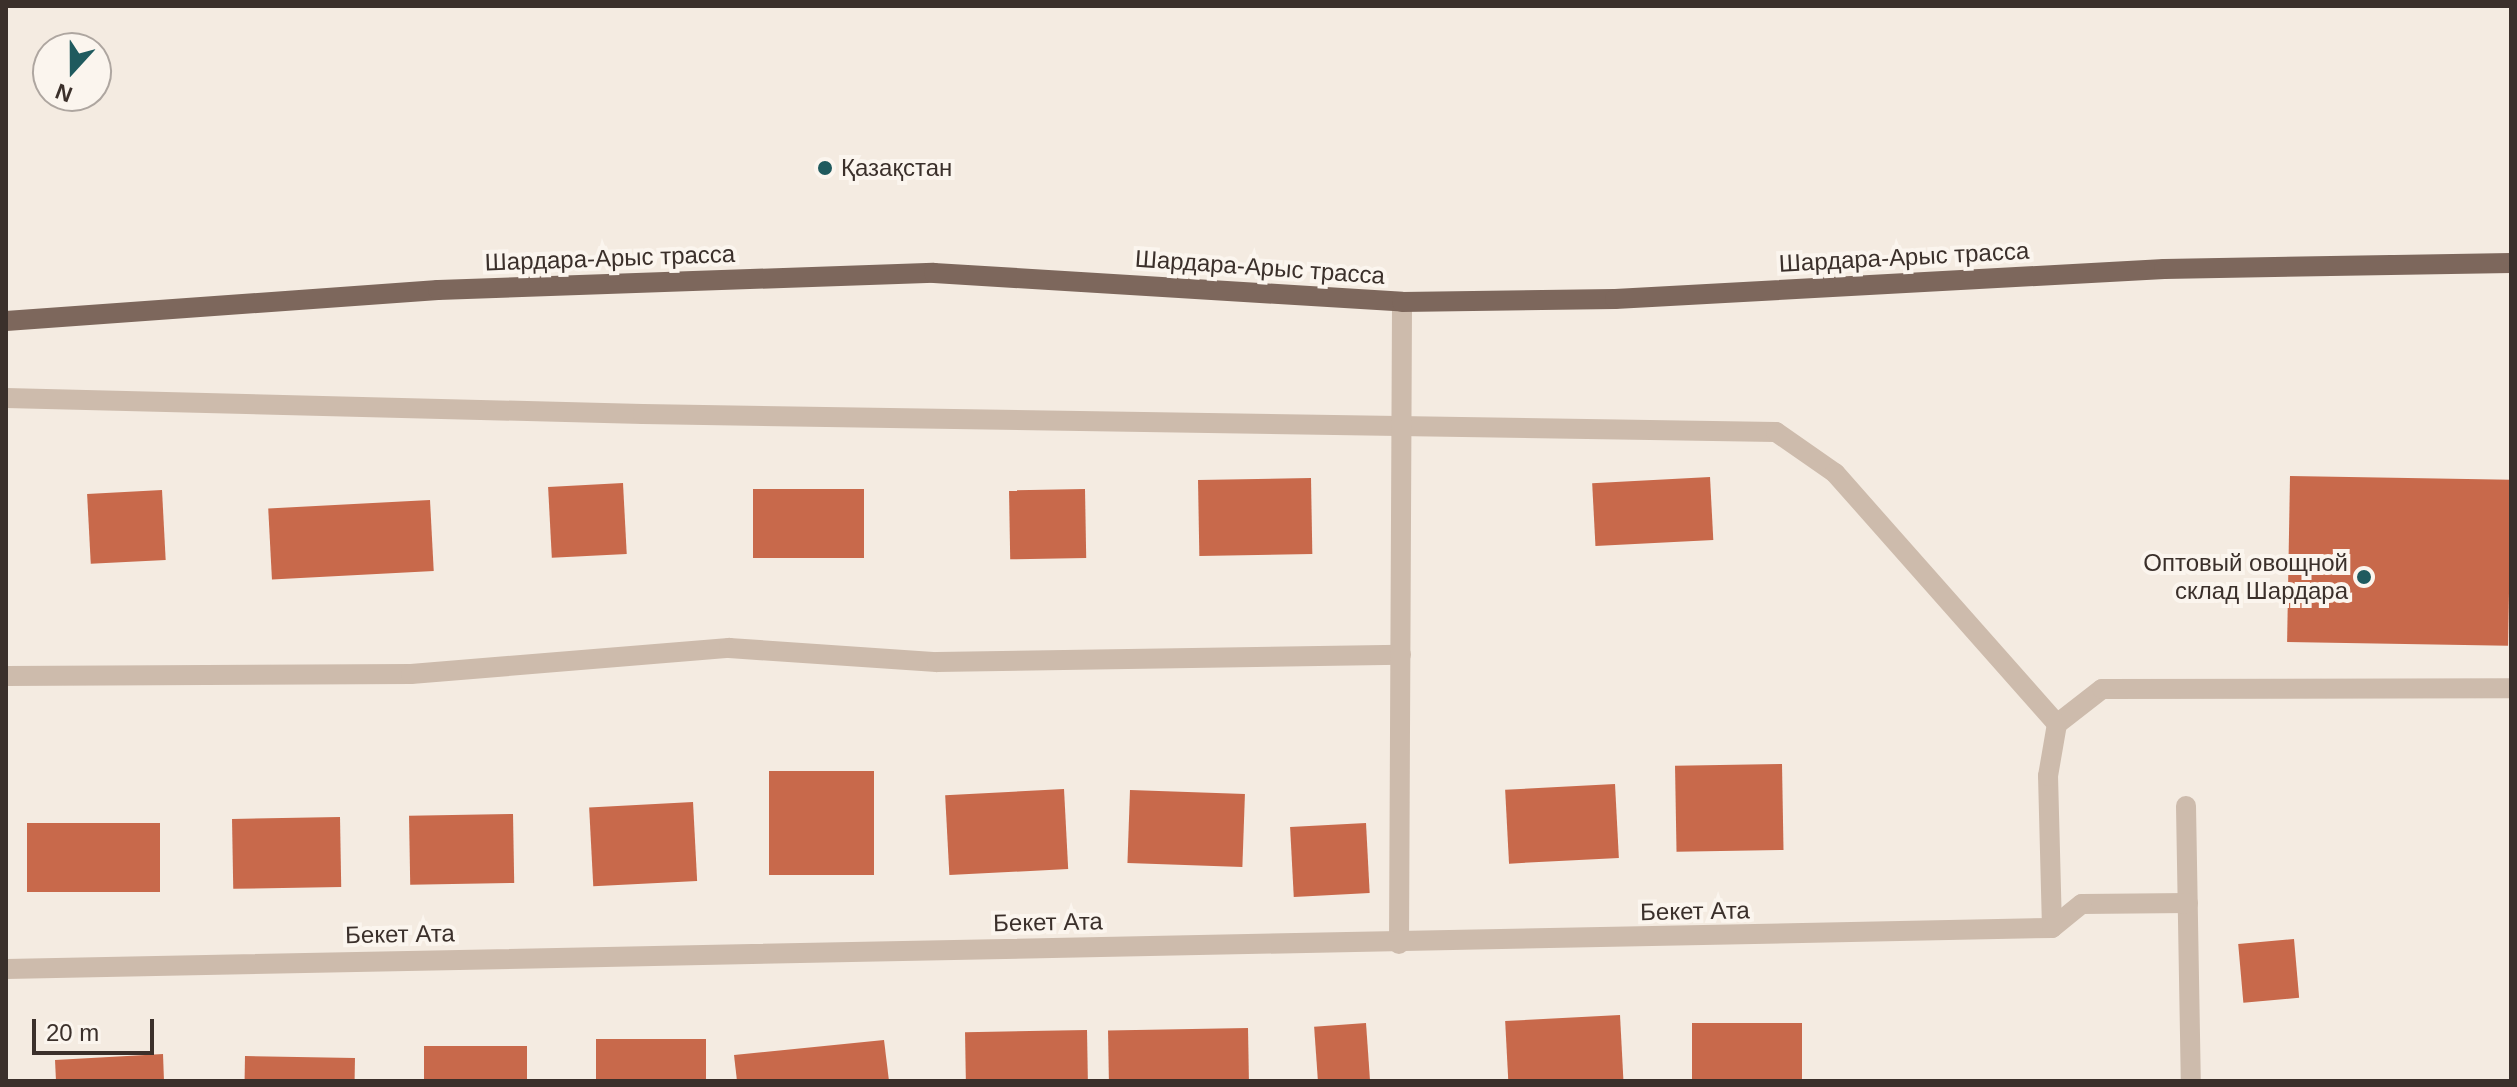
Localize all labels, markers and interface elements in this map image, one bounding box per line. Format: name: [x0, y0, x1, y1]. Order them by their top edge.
north arrow: [32, 32, 112, 112]
text: N: [52, 78, 76, 108]
place label: Қазақстан: [841, 154, 952, 182]
marker: Қазақстан: [816, 159, 834, 177]
street label: Шардара-Арыс трасса: [1778, 236, 2030, 278]
street label: Шардара-Арыс трасса: [484, 239, 736, 277]
street label: Шардара-Арыс трасса: [1134, 244, 1386, 290]
place label: Оптовый овощной склад Шардара: [2143, 549, 2348, 605]
marker: Оптовый овощной склад Шардара: [2355, 568, 2373, 586]
street label: Бекет Ата: [1640, 896, 1750, 926]
street label: Бекет Ата: [993, 907, 1103, 937]
street label: Бекет Ата: [345, 919, 455, 949]
scale bar: [36, 1003, 158, 1053]
text: 20 m: [46, 1019, 99, 1046]

